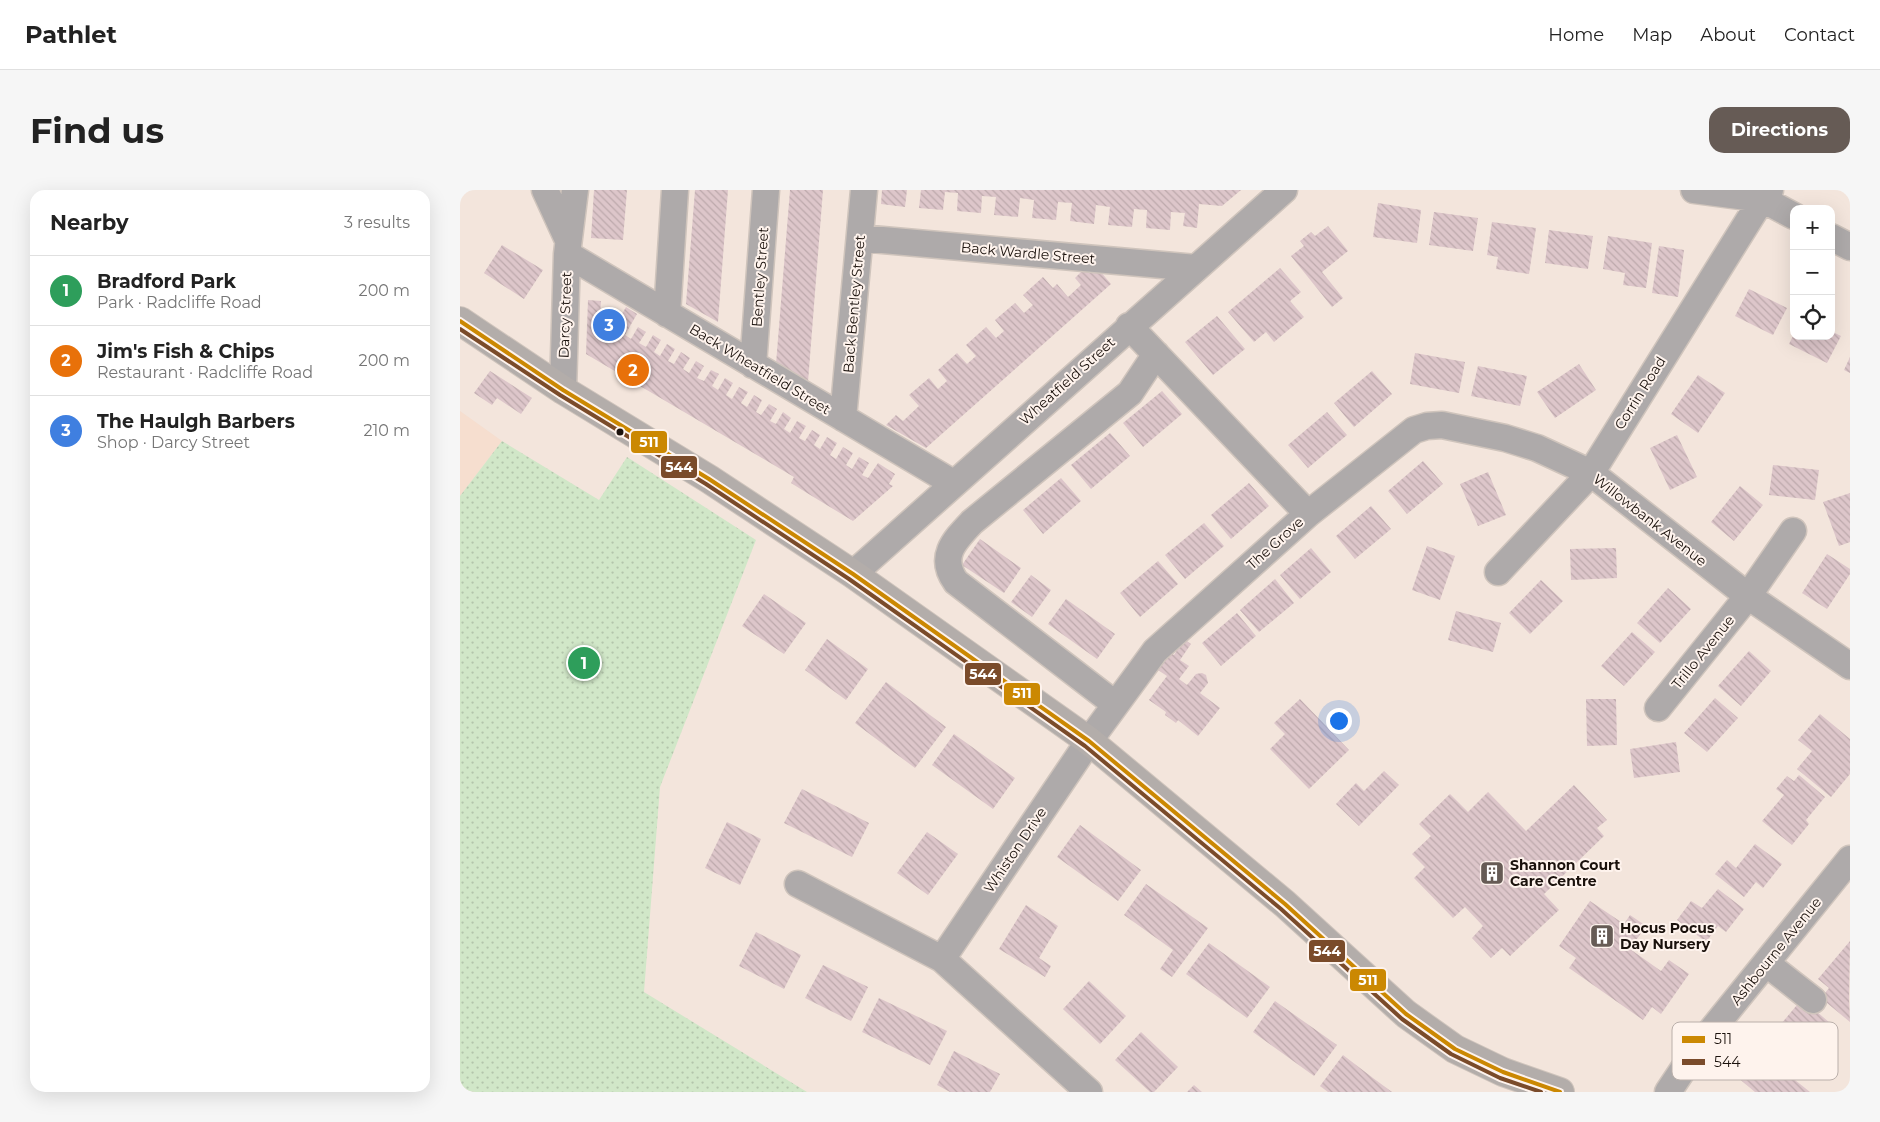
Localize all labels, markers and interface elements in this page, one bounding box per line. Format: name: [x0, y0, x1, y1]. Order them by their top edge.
text: Pathlet: [25, 20, 117, 49]
text: Home: [1548, 24, 1604, 46]
text: Map: [1632, 24, 1672, 46]
text: About: [1700, 24, 1756, 46]
text: Contact: [1784, 24, 1855, 46]
button: Directions: [1709, 107, 1850, 153]
text: Find us: [30, 109, 164, 152]
map controls: [1790, 205, 1835, 340]
button: +: [1790, 205, 1835, 250]
text: Nearby: [50, 210, 129, 235]
text: 3 results: [344, 213, 410, 232]
street label: Bentley Street: [748, 226, 772, 327]
street label: Back Bentley Street: [839, 234, 869, 374]
street label: Back Wardle Street: [960, 238, 1096, 268]
button: −: [1790, 250, 1835, 295]
text: Bradford Park: [97, 270, 236, 293]
street label: Darcy Street: [554, 271, 576, 359]
text: 1: [63, 281, 69, 300]
text: 200 m: [359, 281, 410, 300]
text: Park · Radcliffe Road: [97, 293, 262, 312]
button: locate: [1790, 295, 1835, 340]
pin: 3: [593, 306, 625, 344]
street label: Back Wheatfield Street: [686, 320, 834, 418]
street label: Wheatfield Street: [1015, 333, 1119, 429]
text: Jim's Fish & Chips: [97, 340, 274, 363]
text: 2: [61, 351, 71, 370]
text: 200 m: [359, 351, 410, 370]
pin: 2: [617, 351, 649, 389]
street label: Corrin Road: [1610, 353, 1670, 433]
text: Restaurant · Radcliffe Road: [97, 363, 313, 382]
text: The Haulgh Barbers: [97, 410, 295, 433]
text: 3: [61, 421, 71, 440]
text: 210 m: [363, 421, 410, 440]
unlabelled marker: [615, 427, 625, 437]
line badge: 511: [630, 430, 668, 454]
text: Shop · Darcy Street: [97, 433, 250, 452]
text: 511: [639, 433, 659, 451]
line badge: 544: [660, 455, 698, 479]
text: 544: [665, 458, 693, 476]
street label: Willowbank Avenue: [1589, 470, 1711, 570]
street label: The Grove: [1243, 513, 1307, 573]
street label: Trillo Avenue: [1668, 611, 1738, 693]
pin: 1: [568, 644, 600, 682]
line badge: 544: [964, 662, 1002, 686]
text: 544: [969, 665, 997, 683]
line badge: 511: [1003, 682, 1041, 706]
text: 511: [1012, 684, 1032, 702]
your location: [1326, 708, 1352, 734]
street label: Whiston Drive: [980, 804, 1050, 896]
place label: Shannon Court Care Centre: [1510, 856, 1620, 890]
building icon: Shannon Court Care Centre: [1479, 860, 1505, 886]
street label: Ashbourne Avenue: [1727, 893, 1825, 1009]
place label: Hocus Pocus Day Nursery: [1620, 919, 1715, 953]
building icon: Hocus Pocus Day Nursery: [1589, 923, 1615, 949]
line badge: 544: [1308, 939, 1346, 963]
text: 544: [1313, 942, 1341, 960]
line badge: 511: [1349, 968, 1387, 992]
text: 511: [1358, 971, 1378, 989]
legend: [1672, 1022, 1838, 1080]
text: 511: [1714, 1030, 1732, 1048]
text: 544: [1714, 1053, 1741, 1071]

